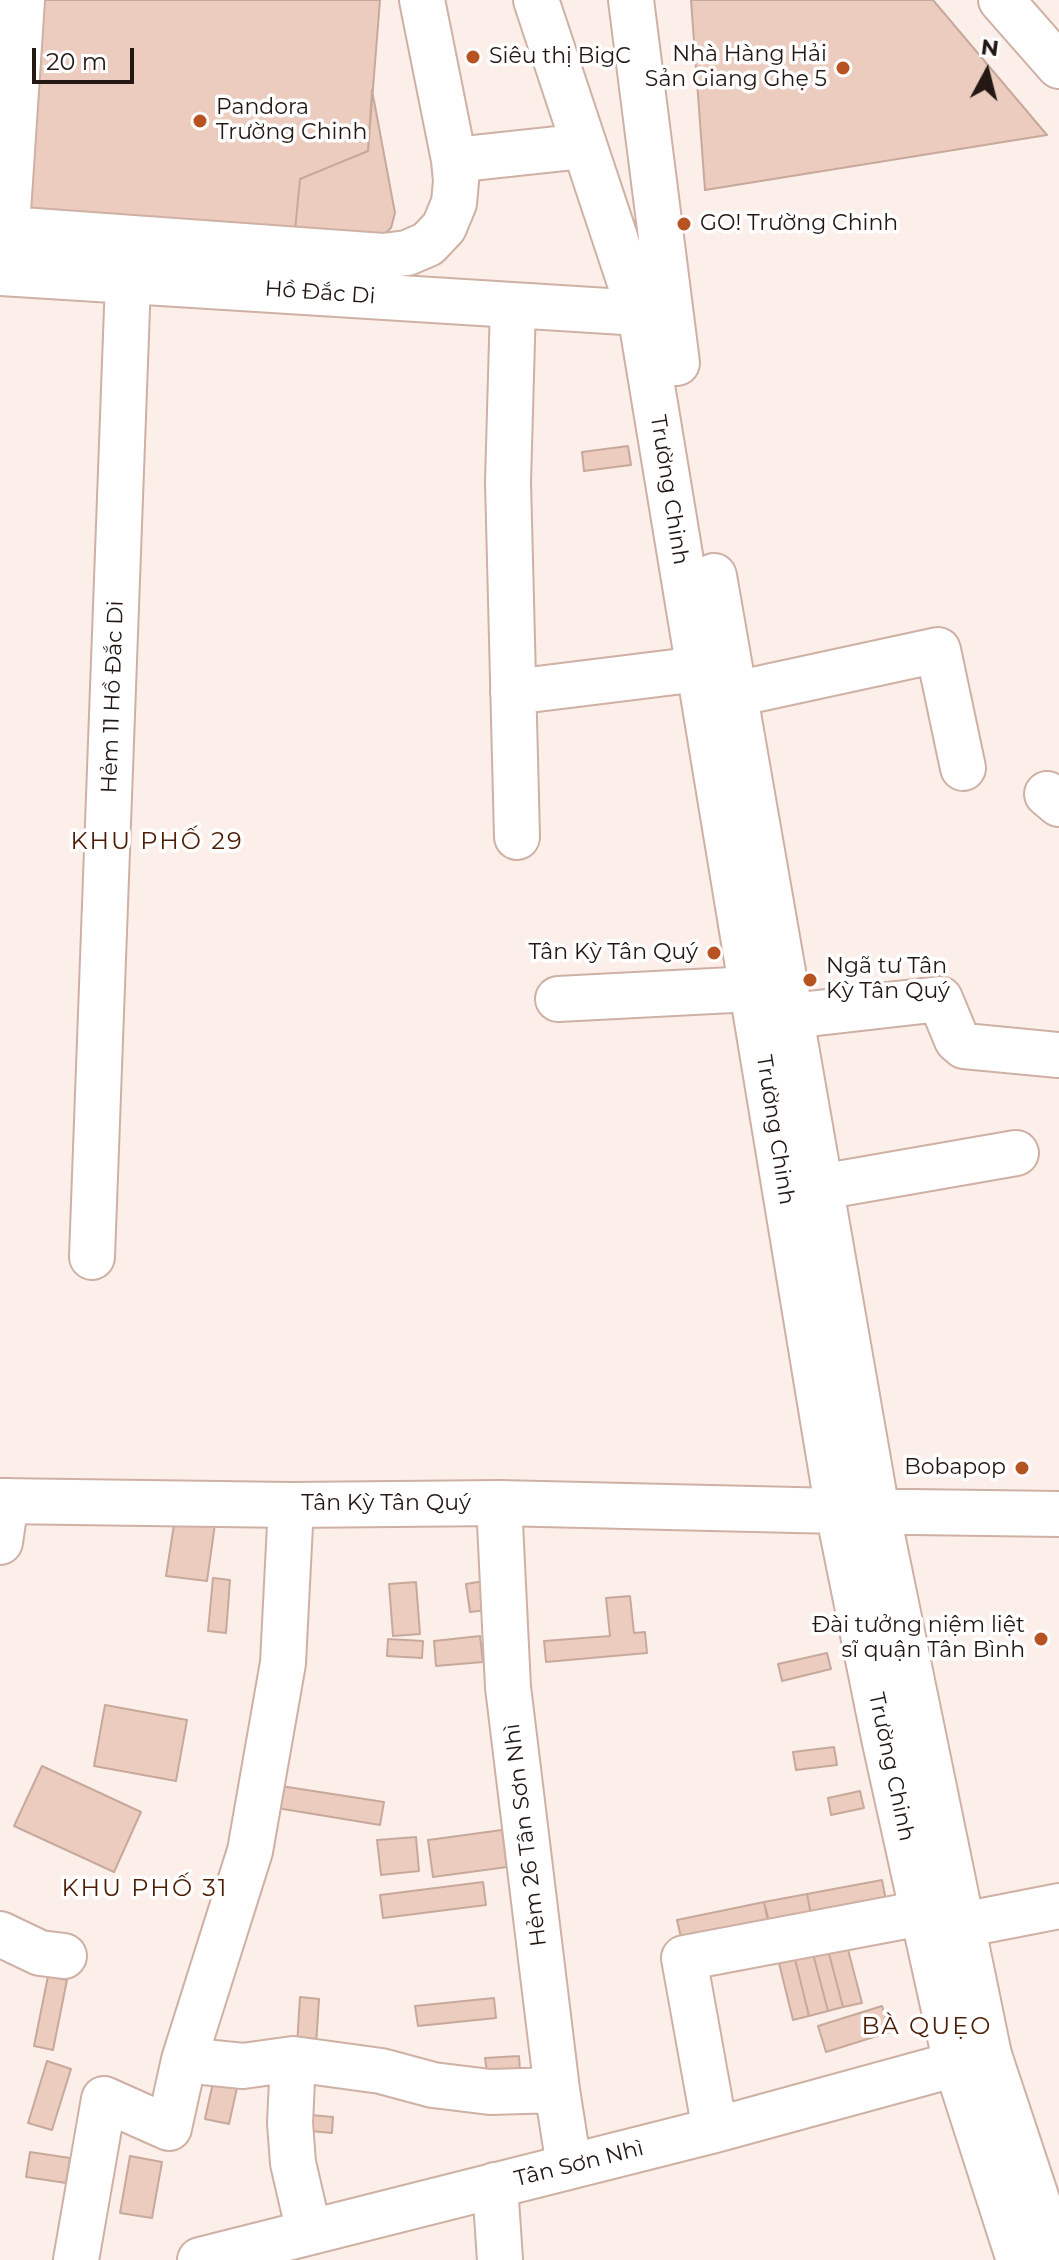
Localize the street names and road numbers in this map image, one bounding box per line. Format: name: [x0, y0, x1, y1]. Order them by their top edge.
street label: Hồ Đắc Di: [264, 276, 376, 310]
street label: Trường Chinh: [644, 413, 694, 567]
street label: Hẻm 11 Hồ Đắc Di: [96, 600, 130, 794]
street label: Trường Chinh: [750, 1053, 800, 1207]
street label: Tân Kỳ Tân Quý: [301, 1491, 471, 1517]
street label: Trường Chinh: [862, 1690, 920, 1844]
street label: Hẻm 26 Tân Sơn Nhì: [499, 1722, 553, 1948]
street label: Tân Sơn Nhì: [512, 2135, 646, 2193]

